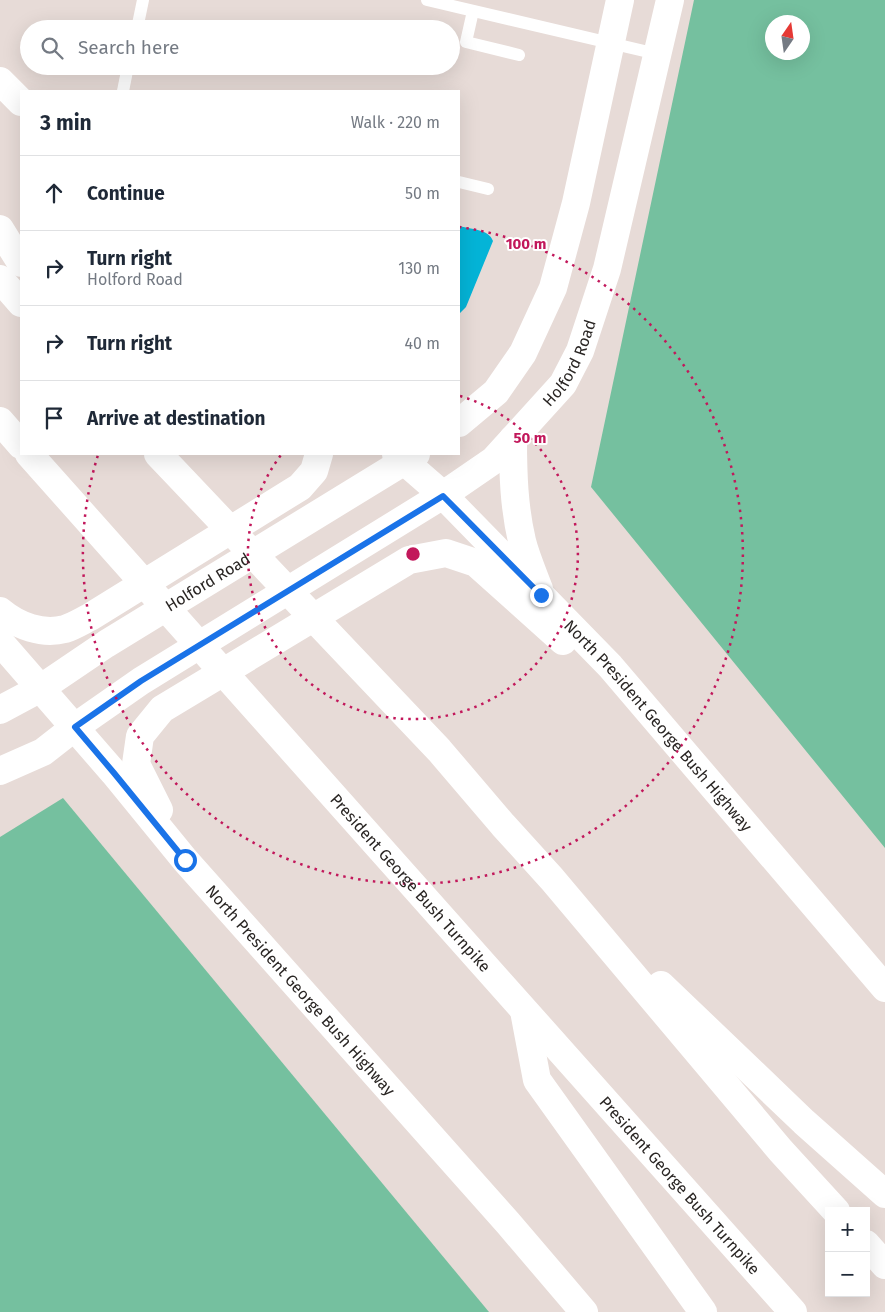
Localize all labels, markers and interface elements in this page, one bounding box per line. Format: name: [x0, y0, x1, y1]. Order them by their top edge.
north arrow: [765, 15, 810, 60]
search box: [20, 20, 460, 75]
icon: search: [38, 34, 66, 62]
text: Search here: [78, 36, 179, 59]
text: 3 min: [40, 110, 92, 136]
text: Walk · 220 m: [351, 113, 440, 132]
icon: ahead: [40, 179, 68, 207]
text: Continue: [87, 182, 165, 205]
text: 50 m: [405, 184, 440, 203]
text: 100 m: [506, 235, 546, 253]
text: Turn right: [87, 247, 172, 270]
icon: right: [40, 254, 68, 282]
text: 130 m: [398, 259, 440, 278]
text: Holford Road: [87, 270, 183, 289]
street label: Holford Road: [539, 317, 600, 410]
icon: right: [40, 329, 68, 357]
text: Turn right: [87, 332, 172, 355]
text: 40 m: [405, 334, 440, 353]
icon: arrive: [40, 404, 68, 432]
text: Arrive at destination: [87, 407, 266, 430]
text: 50 m: [513, 429, 547, 447]
centre of rings: [404, 545, 422, 563]
street label: Holford Road: [162, 549, 254, 615]
route end: [530, 584, 553, 607]
street label: North President George Bush Highway: [560, 616, 756, 835]
street label: President George Bush Turnpike: [326, 790, 495, 976]
route start: [174, 849, 197, 872]
street label: North President George Bush Highway: [202, 881, 399, 1100]
street label: President George Bush Turnpike: [595, 1093, 764, 1278]
map controls: [825, 1207, 870, 1297]
button: +: [825, 1207, 870, 1252]
button: −: [825, 1252, 870, 1297]

